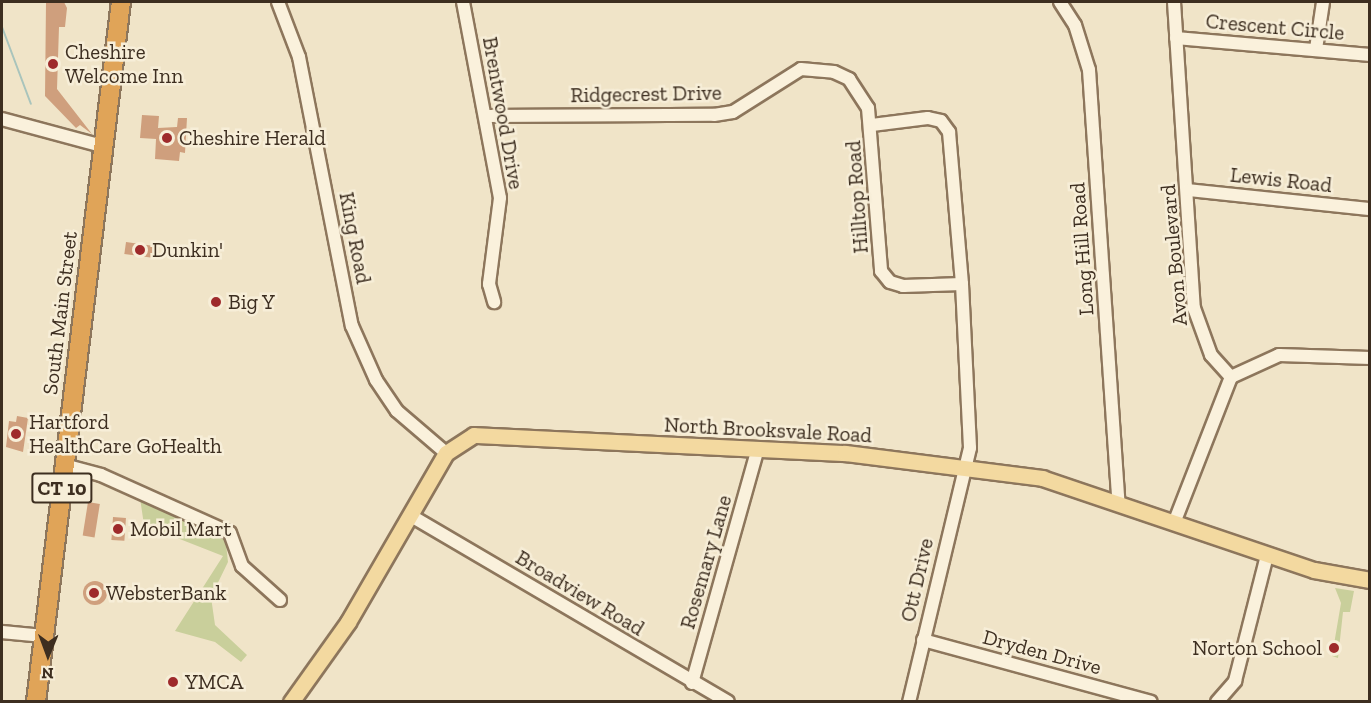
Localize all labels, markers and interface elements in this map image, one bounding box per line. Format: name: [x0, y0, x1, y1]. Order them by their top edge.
street label: Crescent Circle: [1205, 8, 1345, 46]
street label: Brentwood Drive: [477, 35, 529, 191]
place label: Cheshire Welcome Inn: [65, 39, 183, 89]
marker: Cheshire Welcome Inn: [46, 57, 60, 71]
street label: Ridgecrest Drive: [570, 80, 722, 108]
place label: Cheshire Herald: [179, 125, 326, 151]
marker: Cheshire Herald: [160, 131, 174, 145]
street label: Hilltop Road: [840, 140, 874, 254]
street label: Lewis Road: [1229, 162, 1333, 198]
street label: Long Hill Road: [1065, 182, 1099, 316]
street label: Avon Boulevard: [1155, 183, 1193, 327]
street label: King Road: [334, 190, 376, 286]
street label: South Main Street: [37, 230, 83, 396]
place label: Dunkin': [152, 237, 223, 263]
marker: Dunkin': [133, 243, 147, 257]
place label: Big Y: [228, 289, 276, 315]
marker: Big Y: [209, 295, 223, 309]
place label: Hartford HealthCare GoHealth: [29, 409, 222, 459]
street label: North Brooksvale Road: [663, 412, 873, 448]
marker: Hartford HealthCare GoHealth: [7, 425, 25, 443]
road number: CT 10: [31, 471, 94, 505]
street label: Rosemary Lane: [675, 492, 737, 632]
place label: Mobil Mart: [130, 516, 231, 542]
marker: Mobil Mart: [111, 522, 125, 536]
street label: Ott Drive: [895, 536, 939, 624]
street label: Broadview Road: [511, 545, 649, 641]
place label: WebsterBank: [106, 580, 226, 606]
marker: WebsterBank: [87, 586, 101, 600]
street label: Dryden Drive: [980, 624, 1104, 680]
north arrow: [18, 625, 78, 685]
place label: Norton School: [1192, 635, 1322, 661]
marker: Norton School: [1327, 641, 1341, 655]
text: N: [41, 664, 54, 683]
place label: YMCA: [185, 669, 243, 695]
marker: YMCA: [166, 675, 180, 689]

